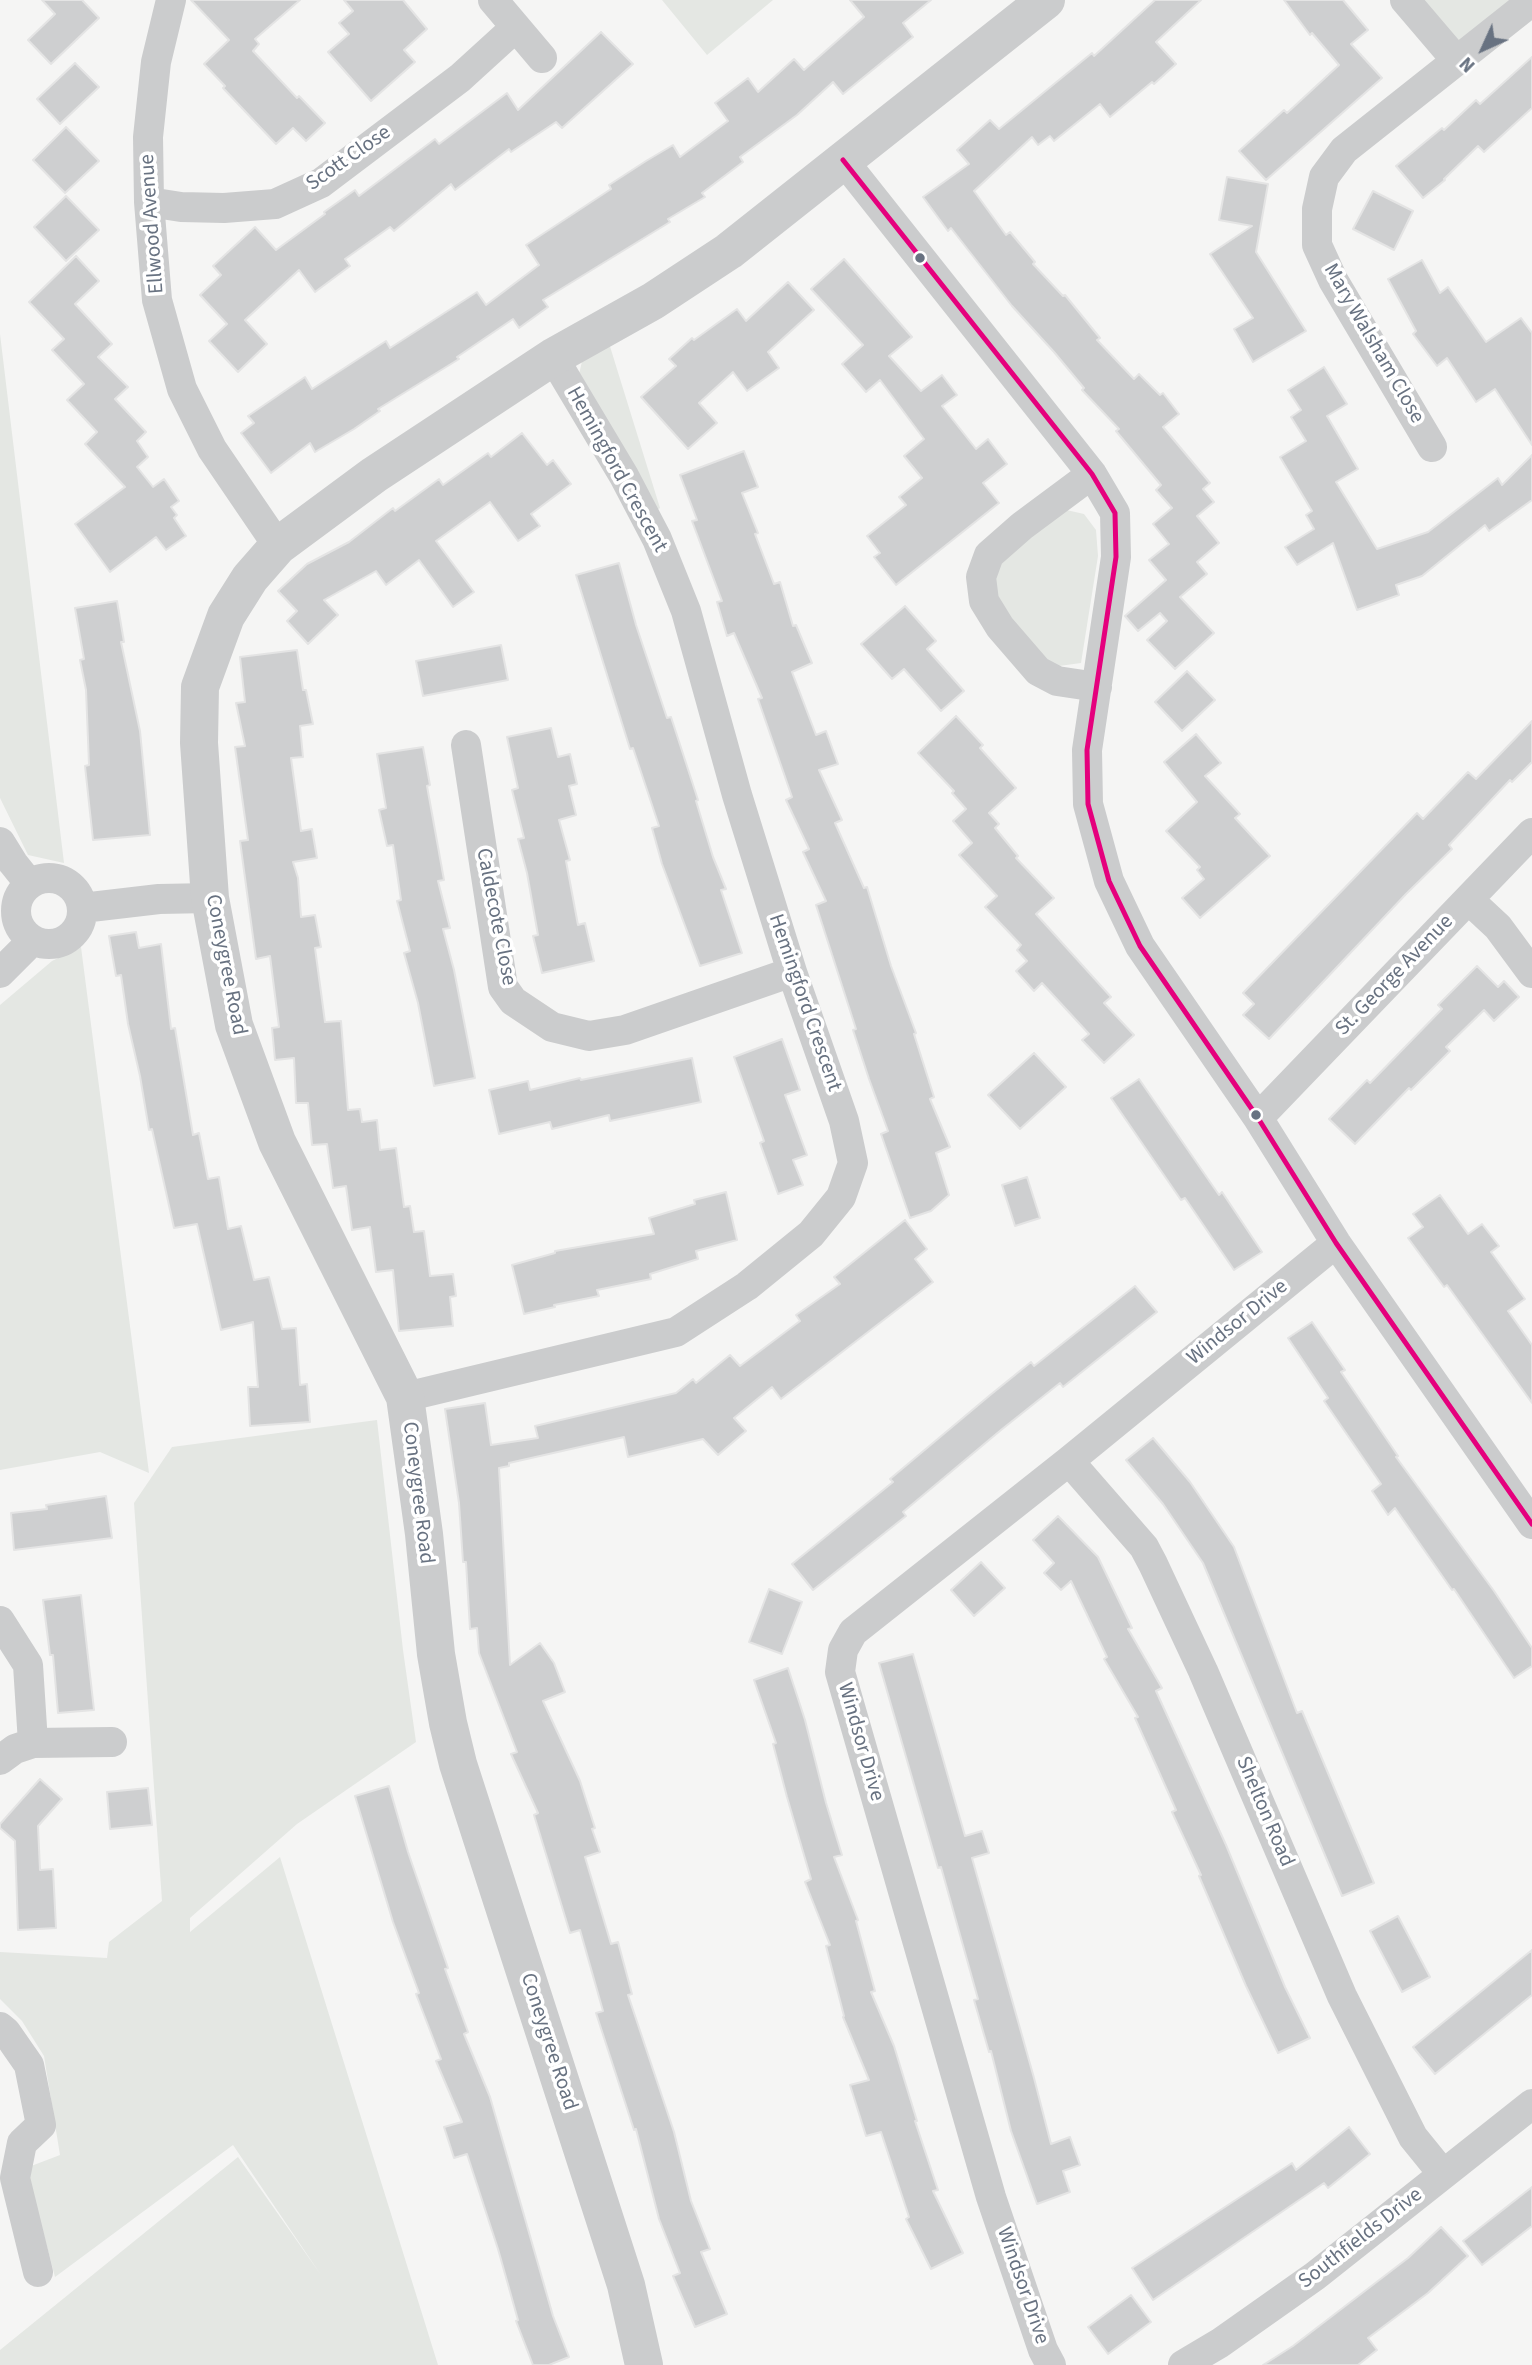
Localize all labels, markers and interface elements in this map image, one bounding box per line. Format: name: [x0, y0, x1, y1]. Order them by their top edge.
north arrow: [1448, 14, 1518, 84]
text: N: [1454, 50, 1482, 78]
street label: Scott Close: [302, 121, 396, 197]
street label: Ellwood Avenue: [136, 153, 170, 295]
unlabelled marker: [913, 251, 927, 265]
street label: Mary Walsham Close: [1317, 260, 1429, 428]
street label: Hemingford Crescent: [560, 383, 672, 557]
street label: Caldecote Close: [469, 846, 521, 988]
street label: Coneygree Road: [199, 892, 251, 1038]
street label: St. George Avenue: [1331, 910, 1459, 1042]
street label: Hemingford Crescent: [762, 911, 846, 1095]
unlabelled marker: [1249, 1108, 1263, 1122]
street label: Windsor Drive: [1183, 1275, 1293, 1371]
street label: Coneygree Road: [396, 1421, 438, 1565]
street label: Windsor Drive: [831, 1680, 889, 1804]
street label: Shelton Road: [1229, 1753, 1299, 1871]
street label: Coneygree Road: [514, 1970, 582, 2114]
street label: Southfields Drive: [1294, 2183, 1428, 2295]
street label: Windsor Drive: [990, 2224, 1054, 2348]

